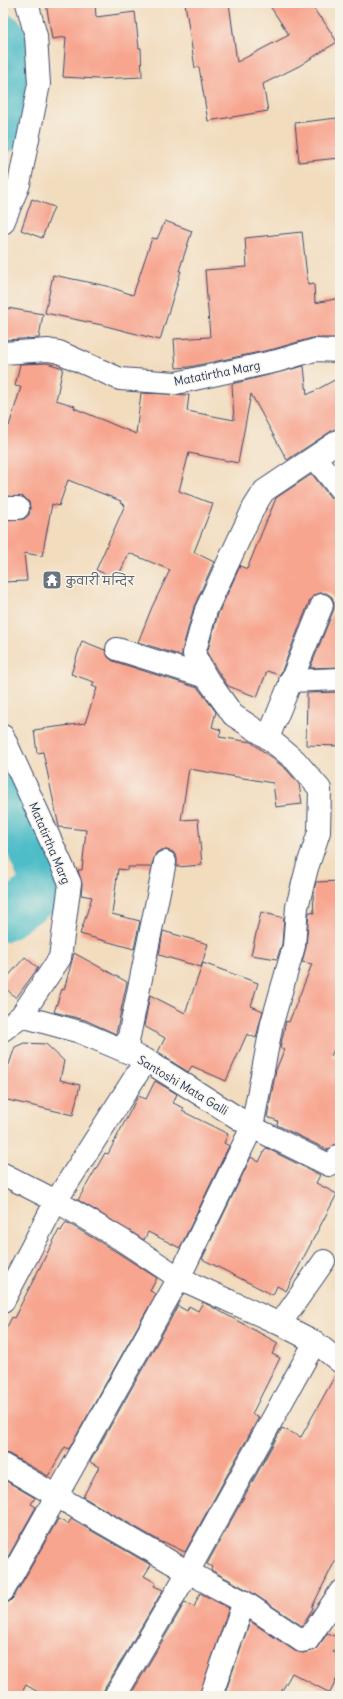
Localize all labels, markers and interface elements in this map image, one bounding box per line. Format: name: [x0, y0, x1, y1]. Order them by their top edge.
street label: Matatirtha Marg: [173, 357, 261, 389]
temple icon: कुवारी मन्दिर: [41, 569, 63, 591]
place label: कुवारी मन्दिर: [65, 571, 136, 588]
street label: Matatirtha Marg: [26, 800, 74, 886]
street label: Santoshi Mata Galli: [135, 1052, 231, 1118]

